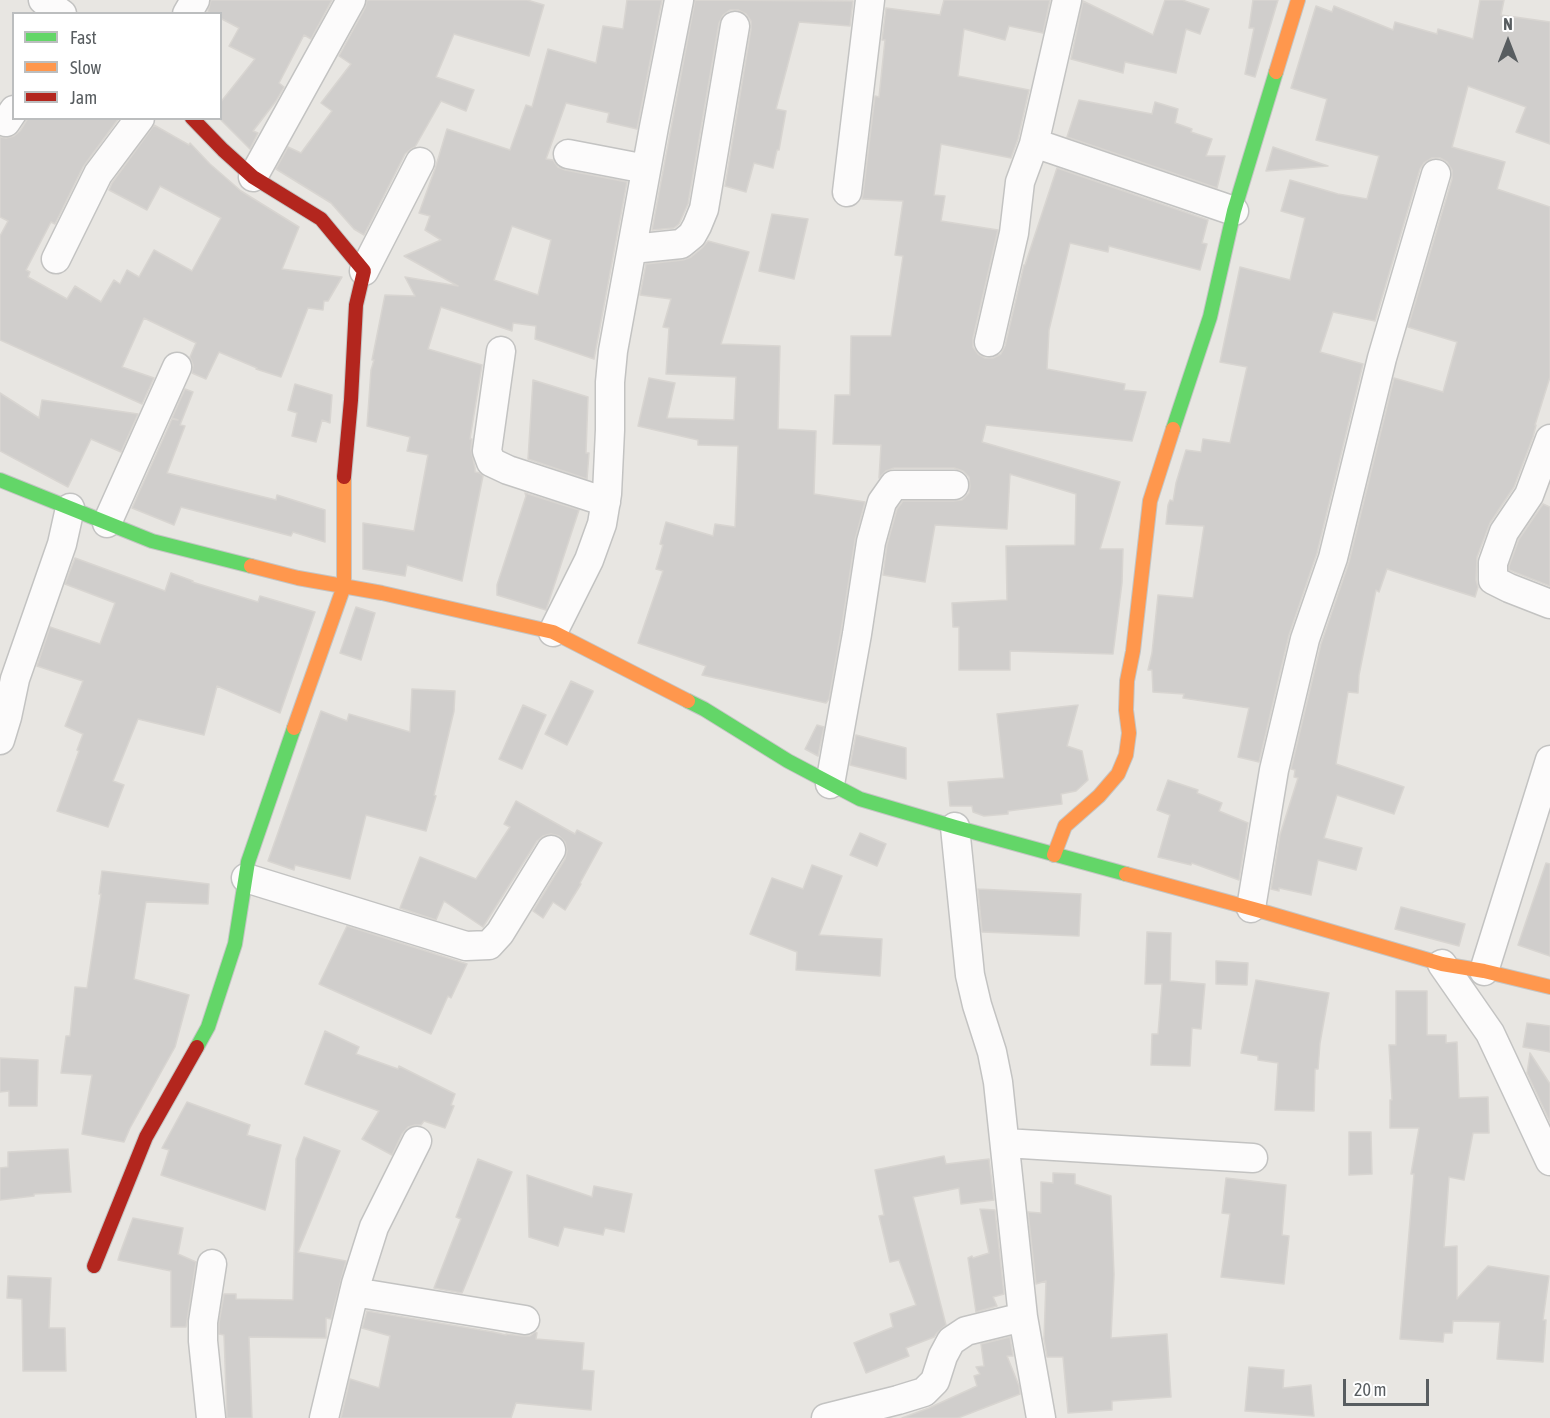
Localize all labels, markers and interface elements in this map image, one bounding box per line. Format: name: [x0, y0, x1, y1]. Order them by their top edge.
legend: [12, 12, 222, 120]
north arrow: [1478, 12, 1538, 72]
text: N: [1503, 15, 1513, 33]
text: Fast: [70, 27, 97, 48]
text: Slow: [70, 57, 101, 78]
text: Jam: [70, 87, 97, 108]
scale bar: [1346, 1367, 1432, 1405]
text: 20 m: [1354, 1379, 1386, 1400]

